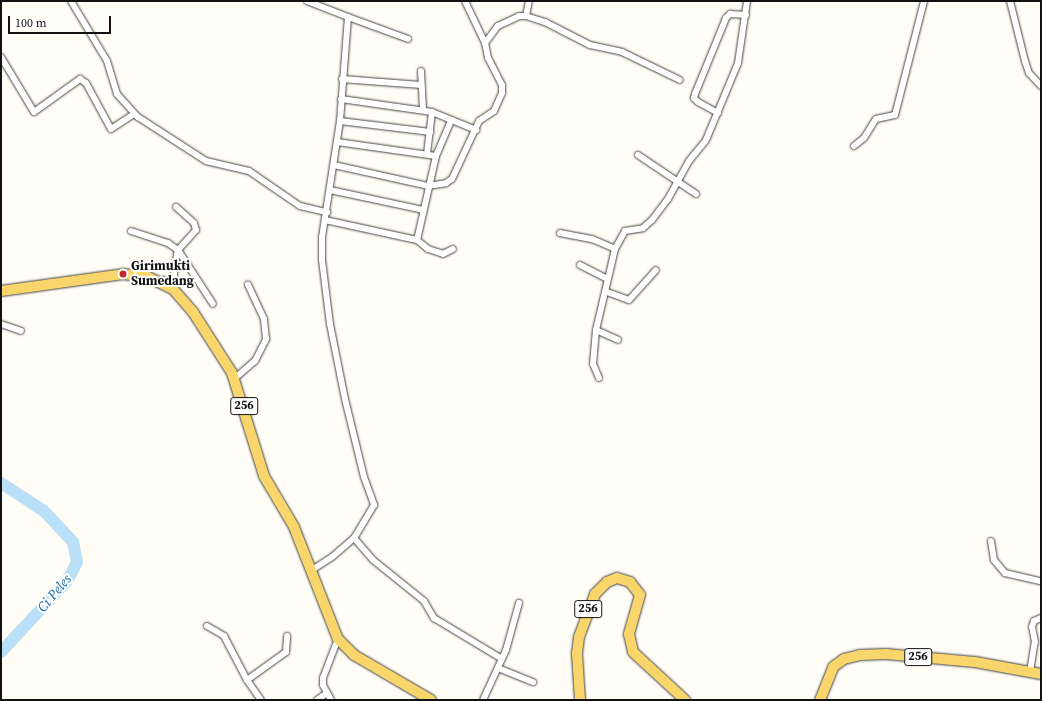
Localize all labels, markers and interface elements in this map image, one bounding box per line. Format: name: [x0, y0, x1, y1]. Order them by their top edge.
scale bar: [10, 8, 113, 34]
text: 100 m: [15, 15, 47, 31]
place label: Girimukti Sumedang: [131, 259, 194, 290]
marker: Girimukti Sumedang: [118, 269, 128, 279]
road number: 256: [230, 396, 258, 416]
water label: Ci Peles: [33, 571, 75, 615]
road number: 256: [574, 599, 602, 619]
road number: 256: [904, 647, 932, 667]

